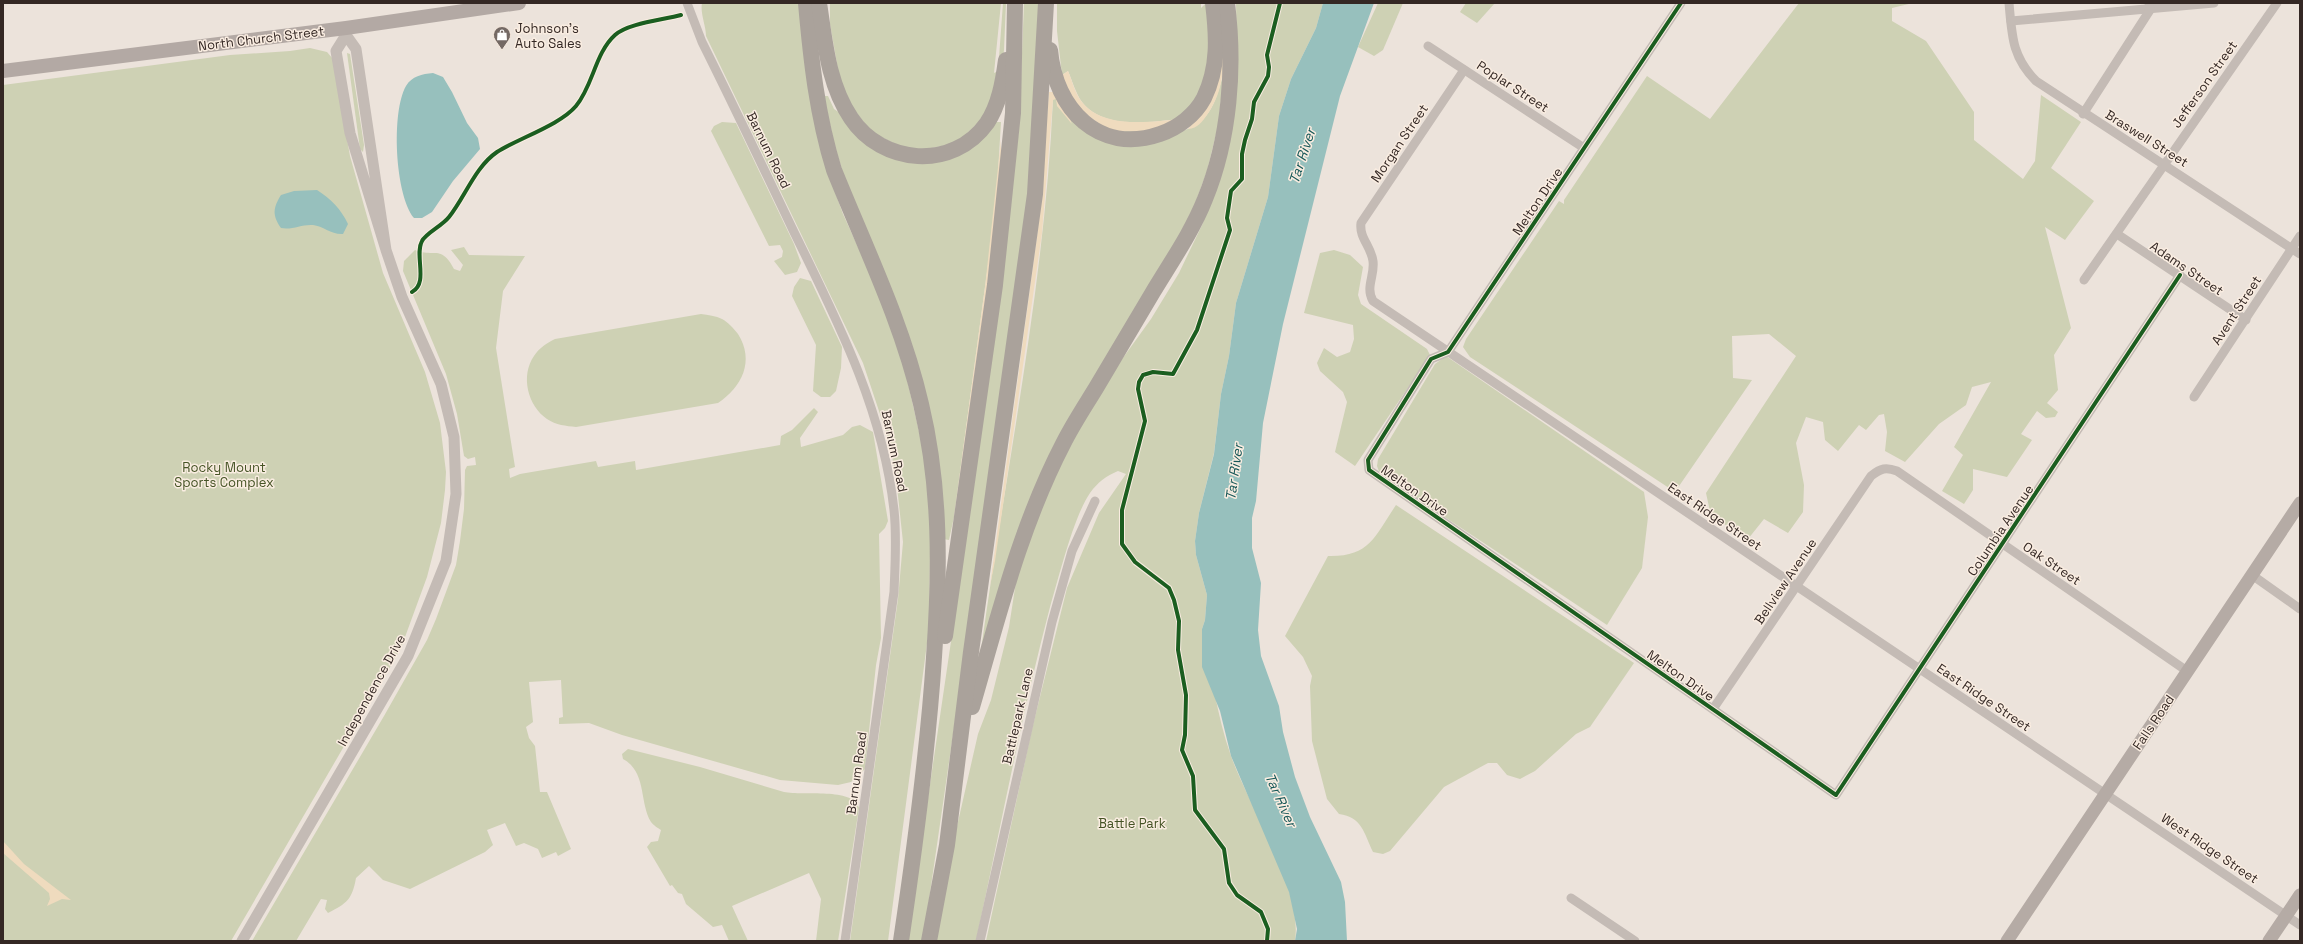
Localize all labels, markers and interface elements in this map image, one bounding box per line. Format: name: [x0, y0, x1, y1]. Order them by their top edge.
place label: Johnson's Auto Sales: [515, 20, 582, 52]
street label: North Church Street: [197, 22, 325, 55]
shop icon: Johnson's Auto Sales: [492, 25, 512, 50]
street label: Jefferson Street: [2168, 37, 2241, 131]
street label: Poplar Street: [1473, 57, 1552, 116]
street label: Morgan Street: [1367, 101, 1432, 186]
street label: Braswell Street: [2102, 106, 2191, 171]
street label: Barnum Road: [743, 109, 794, 191]
water label: Tar River: [1285, 124, 1320, 186]
street label: Melton Drive: [1508, 164, 1566, 239]
street label: Adams Street: [2147, 238, 2227, 299]
street label: Avent Street: [2208, 272, 2265, 348]
street label: Barnum Road: [878, 409, 911, 494]
water label: Tar River: [1221, 441, 1247, 501]
park label: Rocky Mount Sports Complex: [174, 459, 274, 491]
street label: Melton Drive: [1378, 461, 1452, 520]
street label: East Ridge Street: [1665, 479, 1765, 554]
street label: Columbia Avenue: [1963, 481, 2037, 579]
street label: Bellview Avenue: [1750, 535, 1820, 627]
street label: Oak Street: [2020, 538, 2084, 589]
street label: Independence Drive: [334, 631, 409, 749]
street label: Melton Drive: [1644, 646, 1718, 705]
street label: East Ridge Street: [1934, 660, 2034, 735]
street label: Battlepark Lane: [998, 666, 1037, 766]
street label: Falls Road: [2129, 691, 2178, 753]
street label: Barnum Road: [842, 731, 871, 815]
water label: Tar River: [1261, 770, 1302, 831]
street label: West Ridge Street: [2158, 810, 2262, 887]
park label: Battle Park: [1098, 815, 1166, 832]

